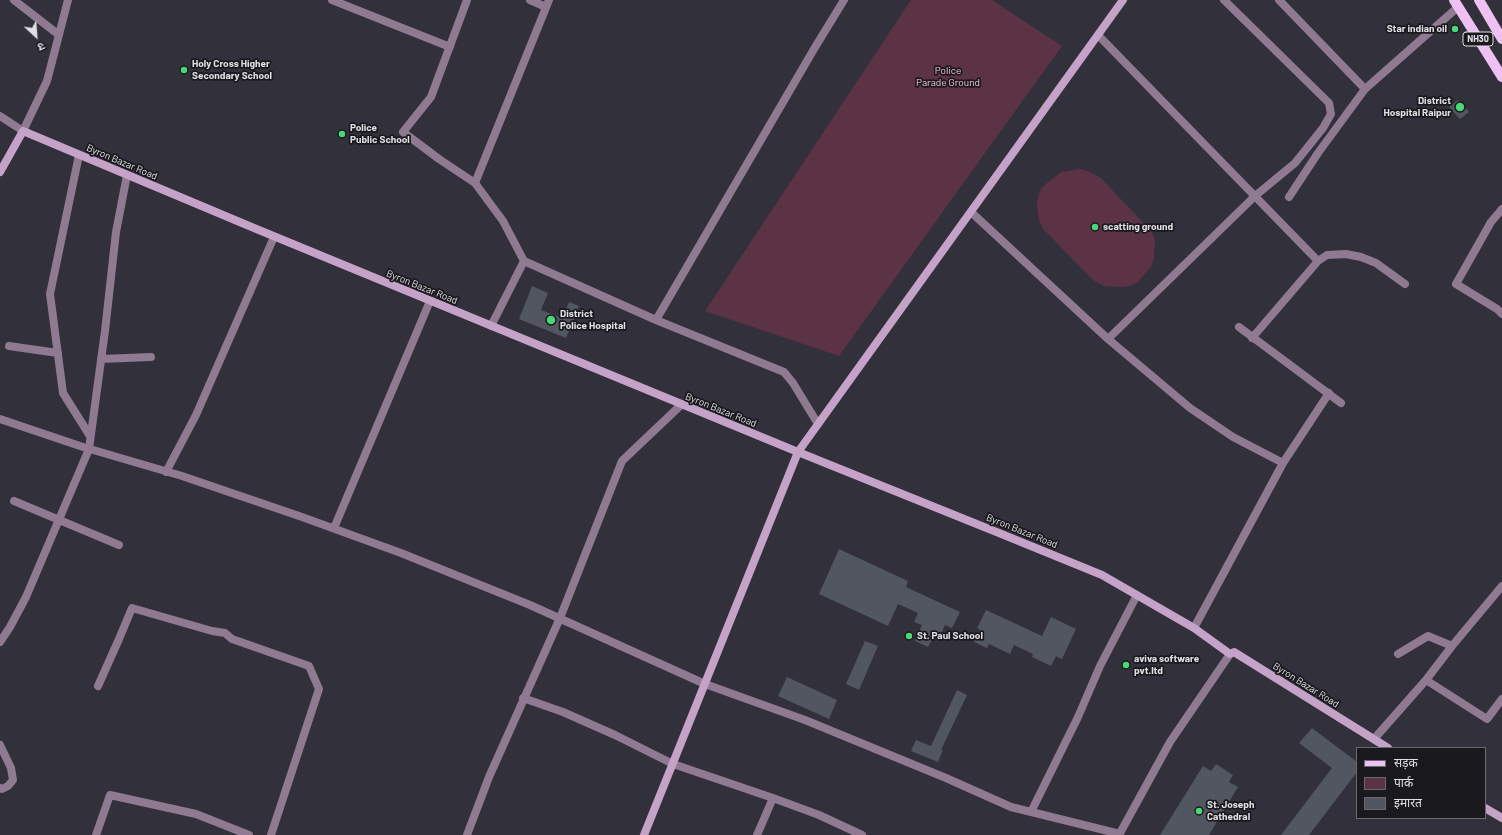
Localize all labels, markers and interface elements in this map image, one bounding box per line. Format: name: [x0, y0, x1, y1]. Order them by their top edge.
north arrow: [16, 16, 56, 56]
place label: Star indian oil: [1387, 23, 1447, 35]
marker: Star indian oil: [1450, 24, 1460, 34]
road number: NH30: [1463, 32, 1493, 46]
text: उ: [36, 40, 47, 54]
place label: Holy Cross Higher Secondary School: [192, 58, 272, 82]
marker: Holy Cross Higher Secondary School: [179, 65, 189, 75]
park label: Police Parade Ground: [916, 65, 980, 88]
place label: District Hospital Raipur: [1383, 95, 1451, 118]
marker: District Hospital Raipur: [1454, 101, 1466, 113]
place label: Police Public School: [350, 122, 410, 146]
marker: Police Public School: [337, 129, 347, 139]
street label: Byron Bazar Road: [85, 142, 159, 182]
place label: scatting ground: [1103, 221, 1173, 233]
marker: scatting ground: [1090, 222, 1100, 232]
street label: Byron Bazar Road: [385, 267, 459, 307]
place label: District Police Hospital: [560, 308, 626, 332]
marker: District Police Hospital: [545, 314, 557, 326]
street label: Byron Bazar Road: [684, 390, 758, 430]
street label: Byron Bazar Road: [985, 511, 1059, 551]
place label: St. Paul School: [917, 630, 983, 642]
marker: St. Paul School: [904, 631, 914, 641]
place label: aviva software pvt.ltd: [1134, 653, 1199, 676]
marker: aviva software pvt.ltd: [1121, 660, 1131, 670]
street label: Byron Bazar Road: [1271, 660, 1341, 710]
legend: [1356, 747, 1486, 819]
text: सड़क: [1394, 755, 1418, 769]
text: पार्क: [1394, 775, 1413, 789]
text: इमारत: [1394, 795, 1422, 809]
place label: St. Joseph Cathedral: [1207, 799, 1254, 822]
marker: St. Joseph Cathedral: [1194, 806, 1204, 816]

